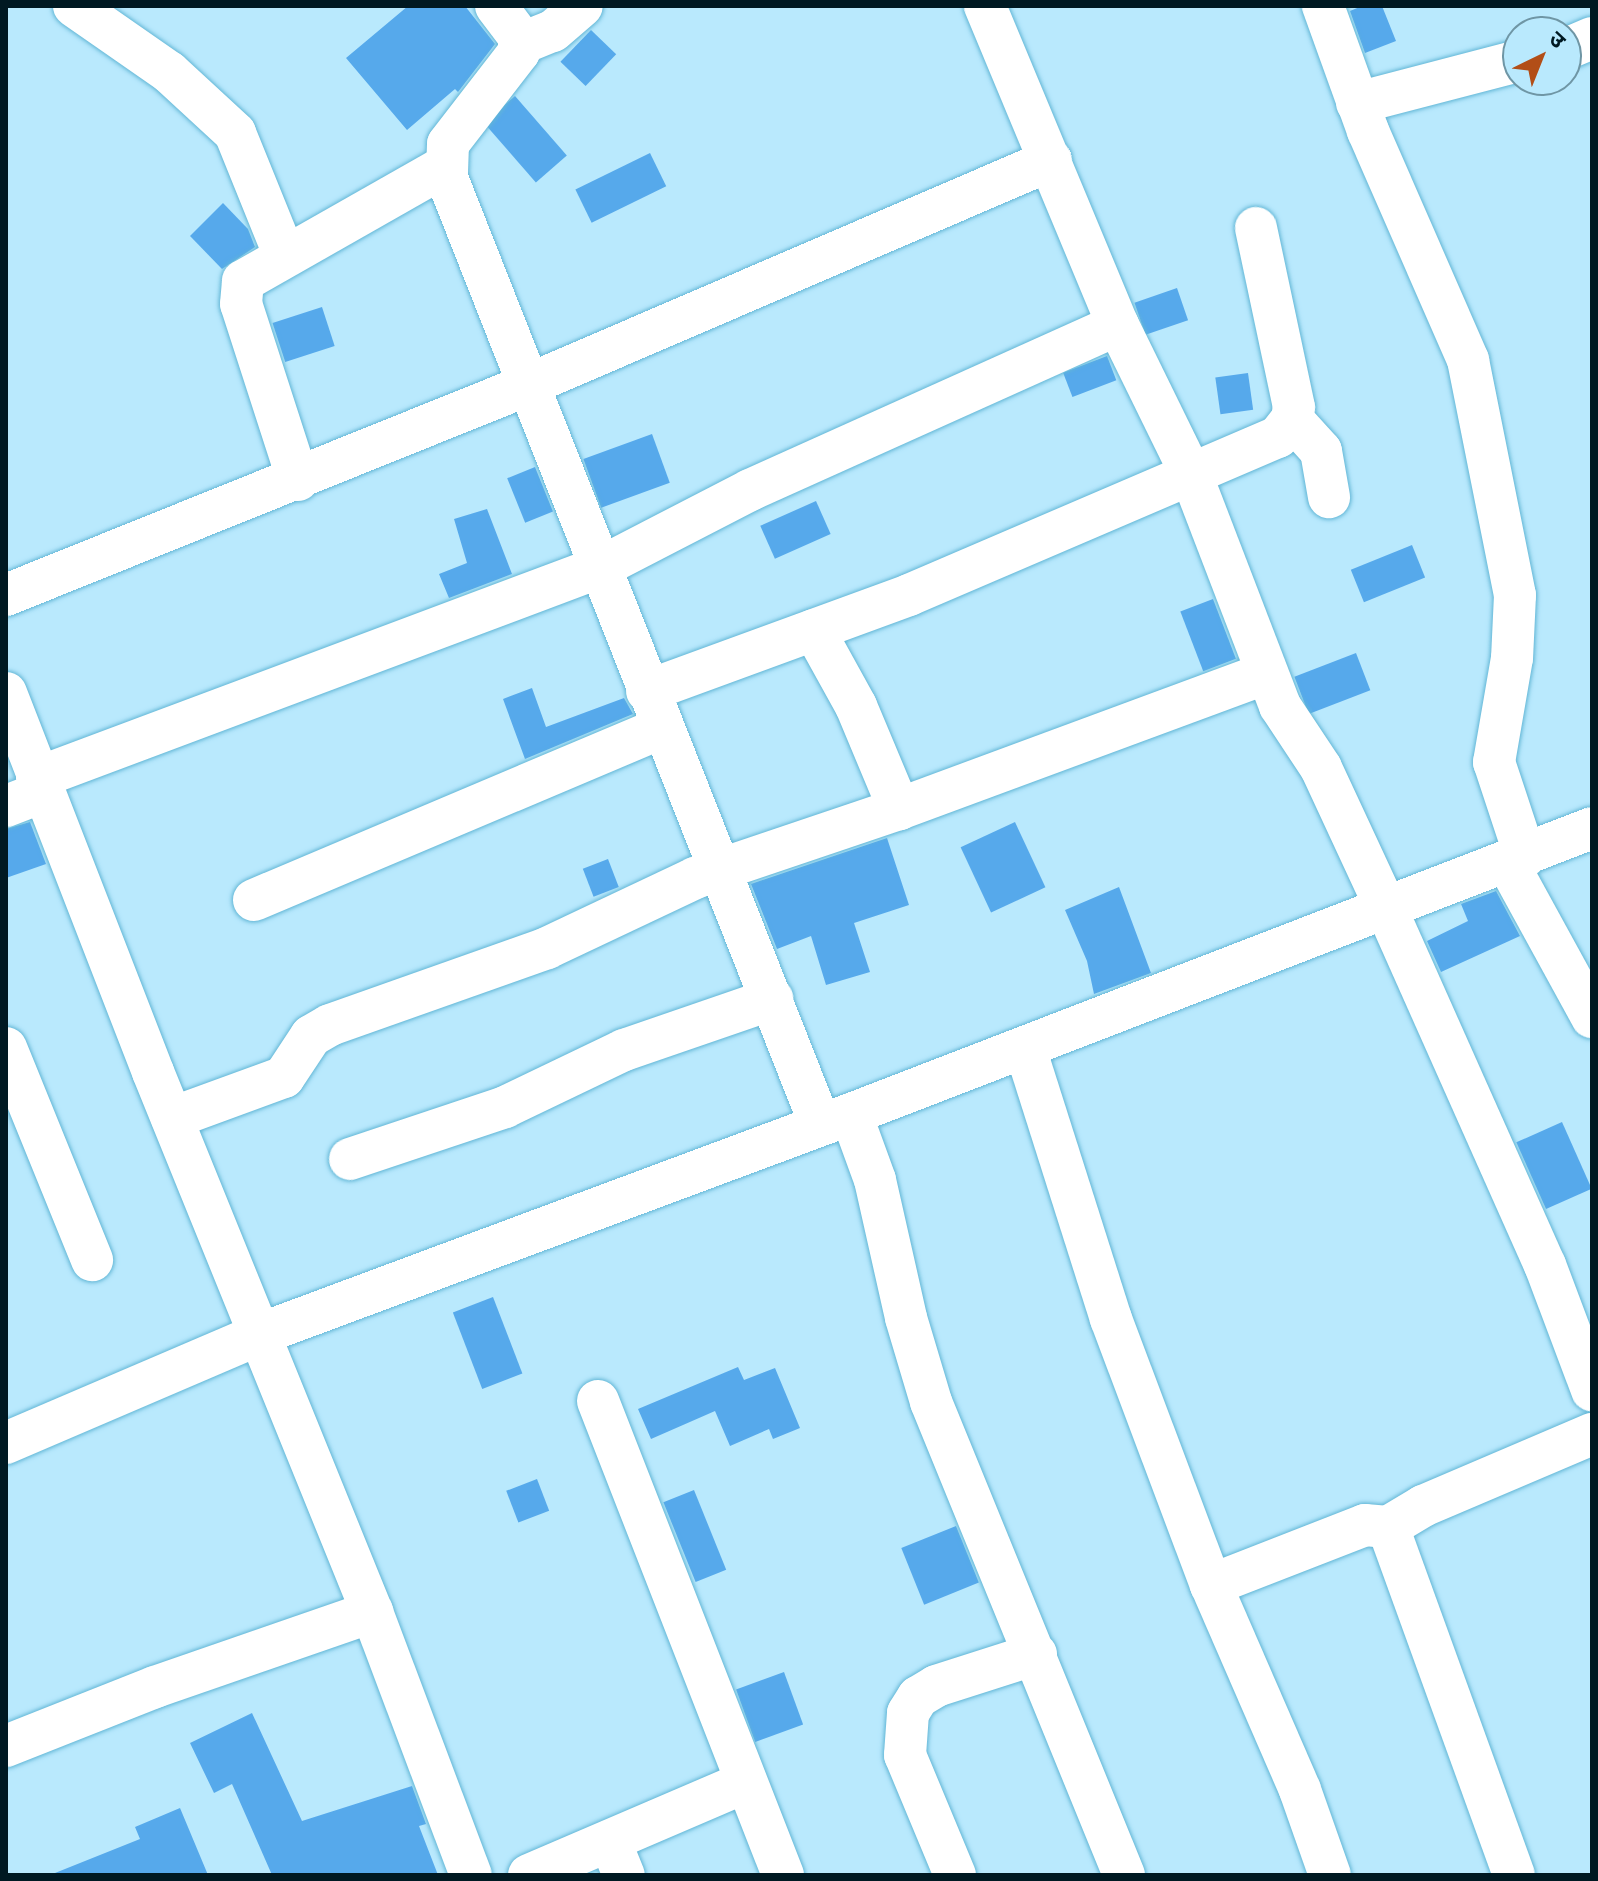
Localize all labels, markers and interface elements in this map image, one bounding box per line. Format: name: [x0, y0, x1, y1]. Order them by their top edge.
north arrow: [1502, 16, 1582, 96]
text: उ: [1544, 26, 1571, 53]

